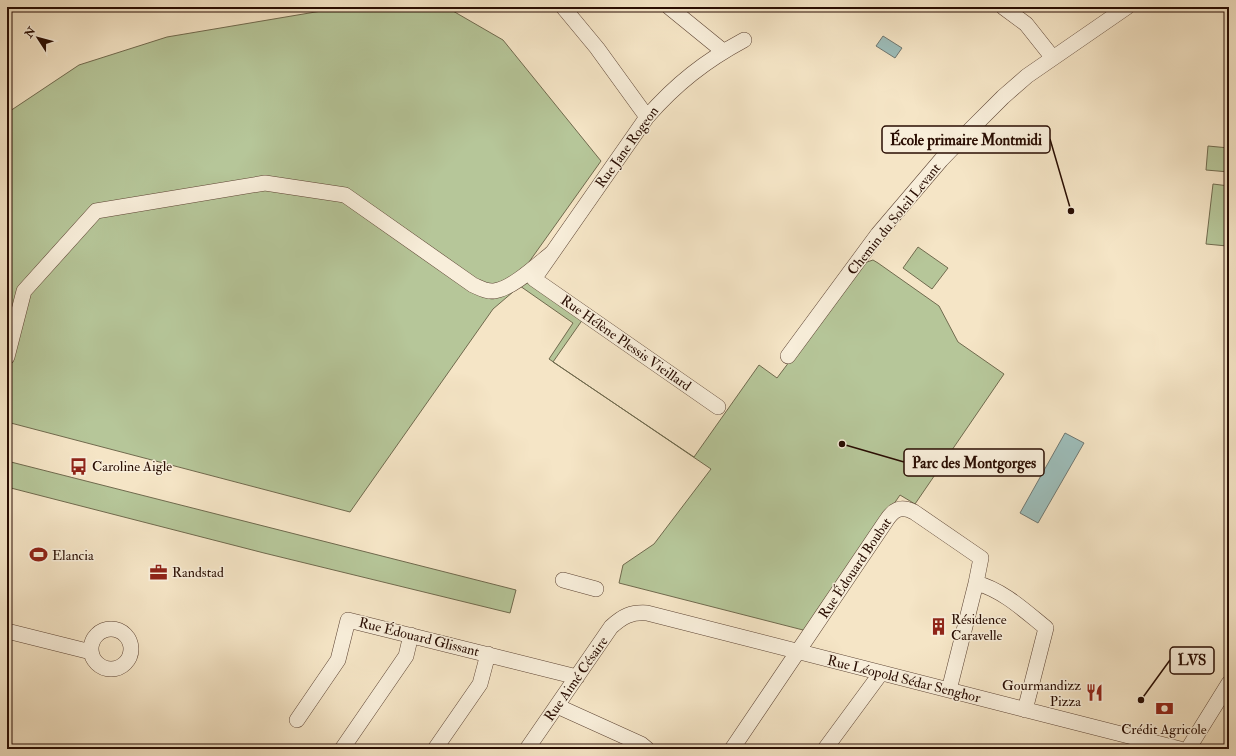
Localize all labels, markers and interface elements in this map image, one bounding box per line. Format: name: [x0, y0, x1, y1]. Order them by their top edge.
north arrow: [18, 18, 58, 58]
text: N: [22, 24, 39, 41]
street label: Rue Jane Rogeon: [592, 103, 662, 191]
callout: École primaire Montmidi: [882, 126, 1050, 153]
text: École primaire Montmidi: [890, 129, 1042, 151]
street label: Chemin du Soleil Levant: [844, 159, 945, 278]
street label: Rue Hélène Plessis Vieillard: [558, 292, 695, 395]
callout: Parc des Montgorges: [904, 449, 1044, 476]
text: Parc des Montgorges: [912, 454, 1036, 474]
bus stop icon: Caroline Aigle: [69, 456, 89, 476]
place label: Caroline Aigle: [92, 458, 172, 475]
street label: Rue Édouard Boubat: [815, 514, 895, 622]
sports icon: Elancia: [29, 545, 49, 565]
place label: Elancia: [52, 547, 94, 564]
office icon: Randstad: [149, 562, 169, 582]
place label: Randstad: [172, 564, 224, 581]
place label: Résidence Caravelle: [951, 611, 1007, 644]
street label: Rue Édouard Glissant: [357, 614, 482, 660]
building icon: Résidence Caravelle: [928, 617, 948, 637]
street label: Rue Aimé Césaire: [540, 633, 612, 725]
callout: LVS: [1170, 647, 1214, 674]
text: LVS: [1178, 651, 1206, 670]
street label: Rue Léopold Sédar Senghor: [825, 652, 983, 707]
place label: Gourmandizz Pizza: [1002, 677, 1081, 710]
restaurant icon: Gourmandizz Pizza: [1084, 683, 1104, 703]
bank icon: Crédit Agricole: [1154, 699, 1174, 719]
place label: Crédit Agricole: [1121, 721, 1207, 738]

